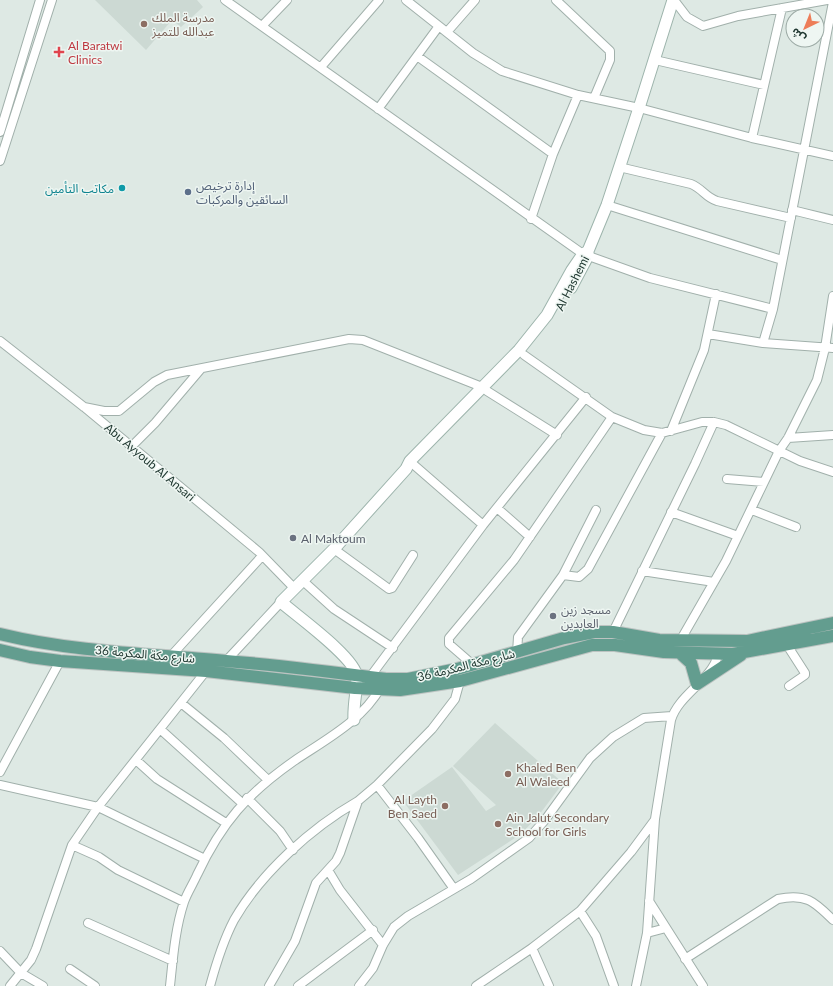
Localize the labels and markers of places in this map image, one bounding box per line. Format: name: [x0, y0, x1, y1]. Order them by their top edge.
place label: مدرسة الملك عبدالله للتميز: [151, 10, 215, 39]
marker: مدرسة الملك عبدالله للتميز: [139, 19, 149, 29]
place label: Al Baratwi Clinics: [68, 38, 123, 67]
marker: Al Baratwi Clinics: [53, 46, 65, 58]
place label: إدارة ترخيص السائقين والمركبات: [196, 178, 288, 207]
place label: مكاتب التأمين: [45, 181, 114, 196]
marker: مكاتب التأمين: [117, 183, 127, 193]
marker: إدارة ترخيص السائقين والمركبات: [183, 187, 193, 197]
place label: Al Maktoum: [301, 531, 366, 546]
marker: Al Maktoum: [288, 533, 298, 543]
place label: مسجد زين العابدين: [561, 602, 611, 631]
marker: مسجد زين العابدين: [548, 611, 558, 621]
place label: Khaled Ben Al Waleed: [516, 760, 576, 789]
marker: Khaled Ben Al Waleed: [503, 769, 513, 779]
place label: Al Layth Ben Saed: [388, 792, 437, 821]
marker: Al Layth Ben Saed: [440, 801, 450, 811]
place label: Ain Jalut Secondary School for Girls: [506, 810, 610, 839]
marker: Ain Jalut Secondary School for Girls: [493, 819, 503, 829]

